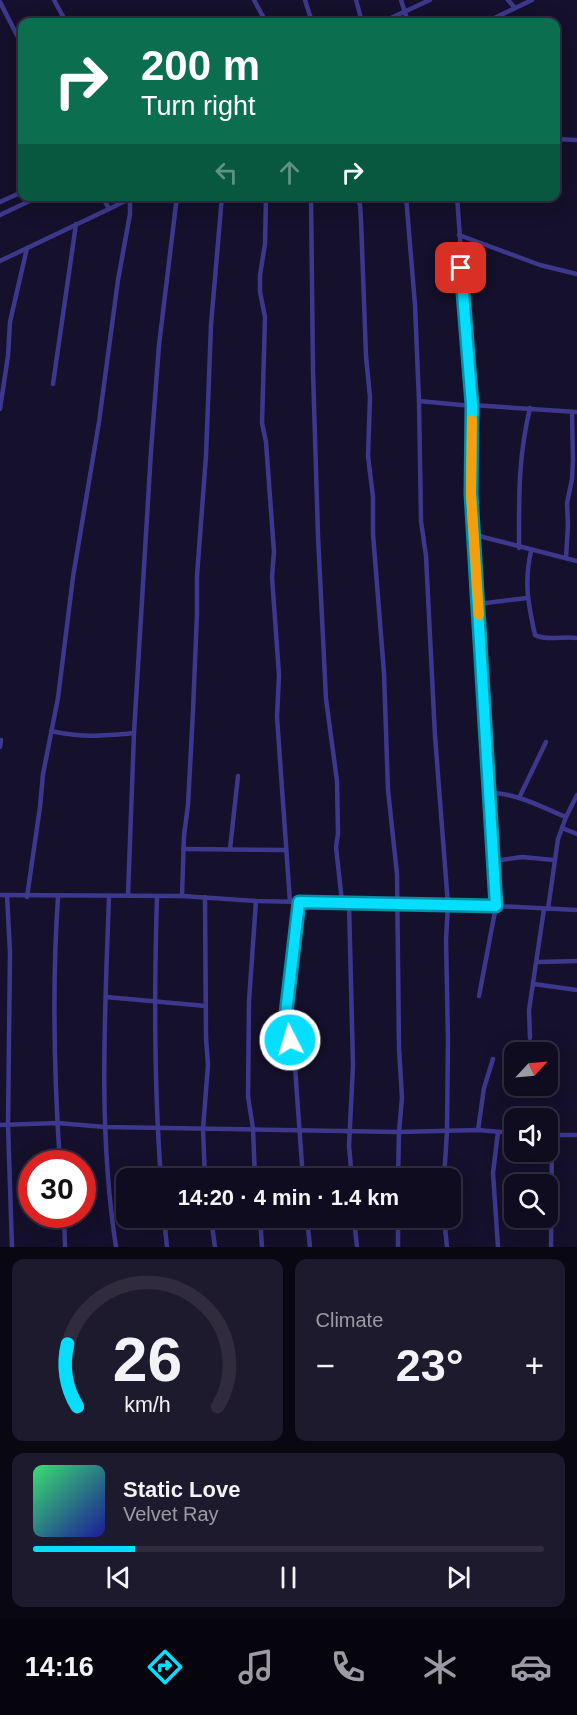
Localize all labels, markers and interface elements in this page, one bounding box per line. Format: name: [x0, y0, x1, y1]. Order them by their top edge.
icon: right: [42, 42, 120, 120]
text: 200 m: [141, 42, 260, 89]
text: Turn right: [141, 91, 256, 121]
icon: left: [210, 156, 243, 189]
icon: ahead: [273, 156, 306, 189]
icon: right: [336, 156, 369, 189]
pin: [435, 242, 486, 293]
icon: arrive: [444, 251, 477, 284]
position arrow: [258, 1008, 322, 1072]
north arrow: [504, 1042, 558, 1096]
map controls: [504, 1042, 558, 1228]
button: sound: [504, 1108, 558, 1162]
speed limit sign: 30: [18, 1150, 96, 1228]
button: search: [504, 1174, 558, 1228]
text: 14:20 · 4 min · 1.4 km: [178, 1185, 399, 1210]
text: Climate: [316, 1309, 383, 1331]
text: 26: [113, 1325, 182, 1394]
text: 23°: [396, 1340, 464, 1391]
text: −: [316, 1347, 335, 1384]
text: +: [525, 1347, 544, 1384]
text: km/h: [124, 1393, 170, 1417]
text: Static Love: [123, 1477, 240, 1502]
text: Velvet Ray: [123, 1503, 219, 1525]
icon: previous: [102, 1561, 135, 1594]
icon: pause: [272, 1561, 305, 1594]
icon: next: [442, 1561, 475, 1594]
icon: directions: [144, 1646, 186, 1688]
icon: music: [235, 1646, 277, 1688]
icon: phone: [327, 1646, 369, 1688]
icon: climate: [419, 1646, 461, 1688]
icon: car: [510, 1646, 552, 1688]
text: 14:16: [25, 1652, 94, 1682]

